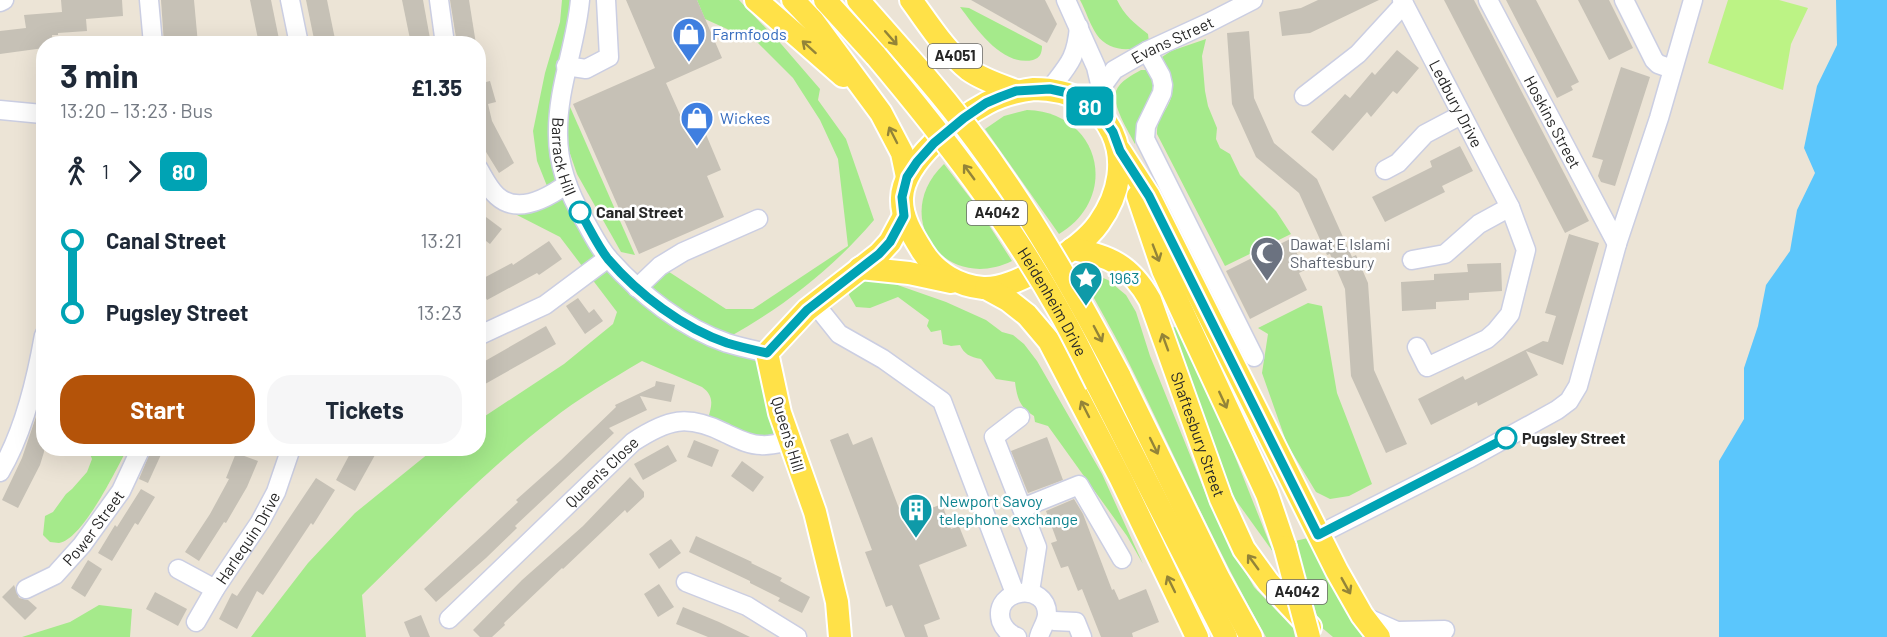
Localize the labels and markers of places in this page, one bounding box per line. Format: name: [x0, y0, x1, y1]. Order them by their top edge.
shop icon: Farmfoods: [671, 16, 707, 63]
place label: Farmfoods: [712, 24, 787, 43]
shop icon: Wickes: [679, 100, 715, 147]
place label: Wickes: [720, 108, 770, 127]
marker: Canal Street: [569, 201, 591, 223]
place label: Canal Street: [596, 202, 683, 221]
place label: Dawat E Islami Shaftesbury: [1290, 234, 1390, 271]
mosque icon: Dawat E Islami Shaftesbury: [1249, 235, 1285, 282]
place icon: 1963: [1068, 260, 1104, 307]
place label: 1963: [1109, 268, 1139, 287]
marker: Pugsley Street: [1495, 427, 1517, 449]
place label: Pugsley Street: [1522, 428, 1626, 447]
place label: Newport Savoy telephone exchange: [939, 491, 1078, 528]
building icon: Newport Savoy telephone exchange: [898, 492, 934, 539]

